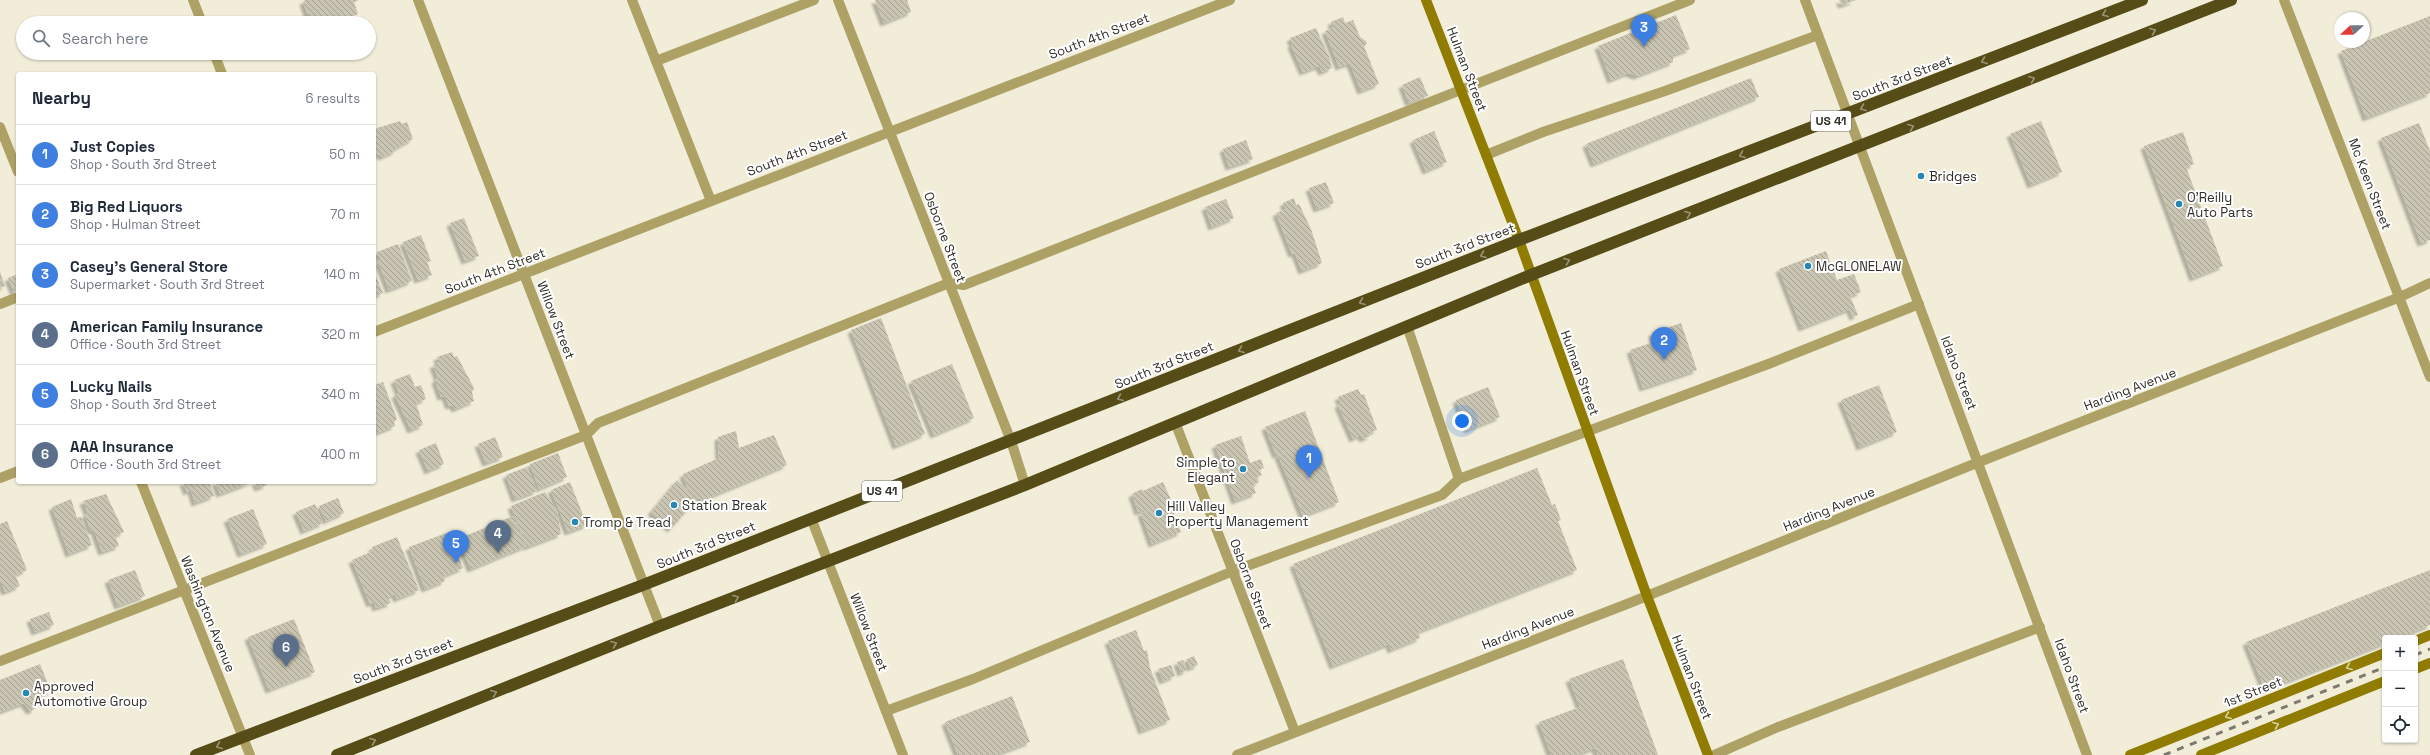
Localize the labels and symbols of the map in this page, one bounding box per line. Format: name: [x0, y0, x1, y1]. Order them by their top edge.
street label: South 4th Street: [1046, 9, 1152, 63]
one-way arrow: [2102, 10, 2109, 18]
north arrow: [2334, 12, 2370, 48]
pin: 3: [1631, 14, 1657, 47]
street label: Hulman Street: [1443, 24, 1491, 114]
one-way arrow: [2149, 27, 2156, 35]
street label: South 3rd Street: [1850, 51, 1954, 105]
one-way arrow: [1981, 57, 1988, 65]
one-way arrow: [2028, 75, 2035, 83]
one-way arrow: [1859, 104, 1866, 112]
road number: US 41: [1811, 111, 1851, 131]
one-way arrow: [1908, 123, 1915, 131]
street label: South 4th Street: [744, 126, 850, 180]
street label: Mc Keen Street: [2345, 136, 2395, 232]
one-way arrow: [1738, 151, 1745, 159]
place label: Bridges: [1929, 168, 1977, 185]
marker: Bridges: [1916, 171, 1926, 181]
street label: Osborne Street: [920, 189, 970, 285]
place label: O'Reilly Auto Parts: [2187, 189, 2253, 221]
marker: O'Reilly Auto Parts: [2174, 199, 2184, 209]
one-way arrow: [1685, 210, 1692, 218]
street label: South 3rd Street: [1413, 219, 1517, 273]
street label: South 4th Street: [442, 244, 548, 298]
one-way arrow: [1479, 250, 1486, 258]
one-way arrow: [1564, 258, 1571, 266]
place label: McGLONELAW: [1816, 258, 1901, 275]
marker: McGLONELAW: [1803, 261, 1813, 271]
street label: Willow Street: [533, 279, 579, 361]
one-way arrow: [1358, 298, 1365, 306]
pin: 2: [1651, 327, 1677, 360]
street label: Hulman Street: [1557, 328, 1603, 418]
street label: Idaho Street: [1937, 334, 1981, 413]
street label: South 3rd Street: [1112, 337, 1216, 393]
one-way arrow: [1237, 345, 1244, 353]
street label: Harding Avenue: [2081, 364, 2179, 414]
one-way arrow: [1116, 393, 1123, 401]
your location: [1452, 411, 1472, 431]
pin: 1: [1296, 445, 1322, 478]
place label: Simple to Elegant: [1176, 454, 1235, 486]
marker: Simple to Elegant: [1238, 464, 1248, 474]
road number: US 41: [862, 481, 902, 501]
street label: Harding Avenue: [1781, 483, 1877, 535]
place label: Station Break: [682, 497, 767, 514]
place label: Hill Valley Property Management: [1167, 498, 1308, 530]
marker: Station Break: [669, 500, 679, 510]
marker: Hill Valley Property Management: [1154, 508, 1164, 518]
place label: Tromp & Tread: [583, 514, 671, 531]
marker: Tromp & Tread: [570, 517, 580, 527]
street label: South 3rd Street: [654, 517, 758, 573]
pin: 4: [485, 520, 511, 553]
pin: 5: [443, 530, 469, 563]
street label: Osborne Street: [1226, 536, 1276, 632]
street label: Washington Avenue: [177, 553, 239, 675]
street label: Willow Street: [846, 591, 892, 673]
one-way arrow: [732, 594, 739, 602]
street label: Harding Avenue: [1479, 603, 1577, 653]
street label: Hulman Street: [1668, 632, 1716, 722]
pin: 6: [273, 634, 299, 667]
street label: South 3rd Street: [351, 634, 455, 688]
street label: Idaho Street: [2051, 636, 2093, 716]
one-way arrow: [611, 641, 618, 649]
one-way arrow: [2345, 663, 2352, 671]
street label: 1st Street: [2221, 673, 2285, 711]
place label: Approved Automotive Group: [34, 678, 147, 710]
marker: Approved Automotive Group: [21, 688, 31, 698]
one-way arrow: [490, 689, 497, 697]
one-way arrow: [2225, 711, 2232, 719]
one-way arrow: [2273, 721, 2280, 729]
one-way arrow: [369, 737, 376, 745]
one-way arrow: [216, 741, 223, 749]

